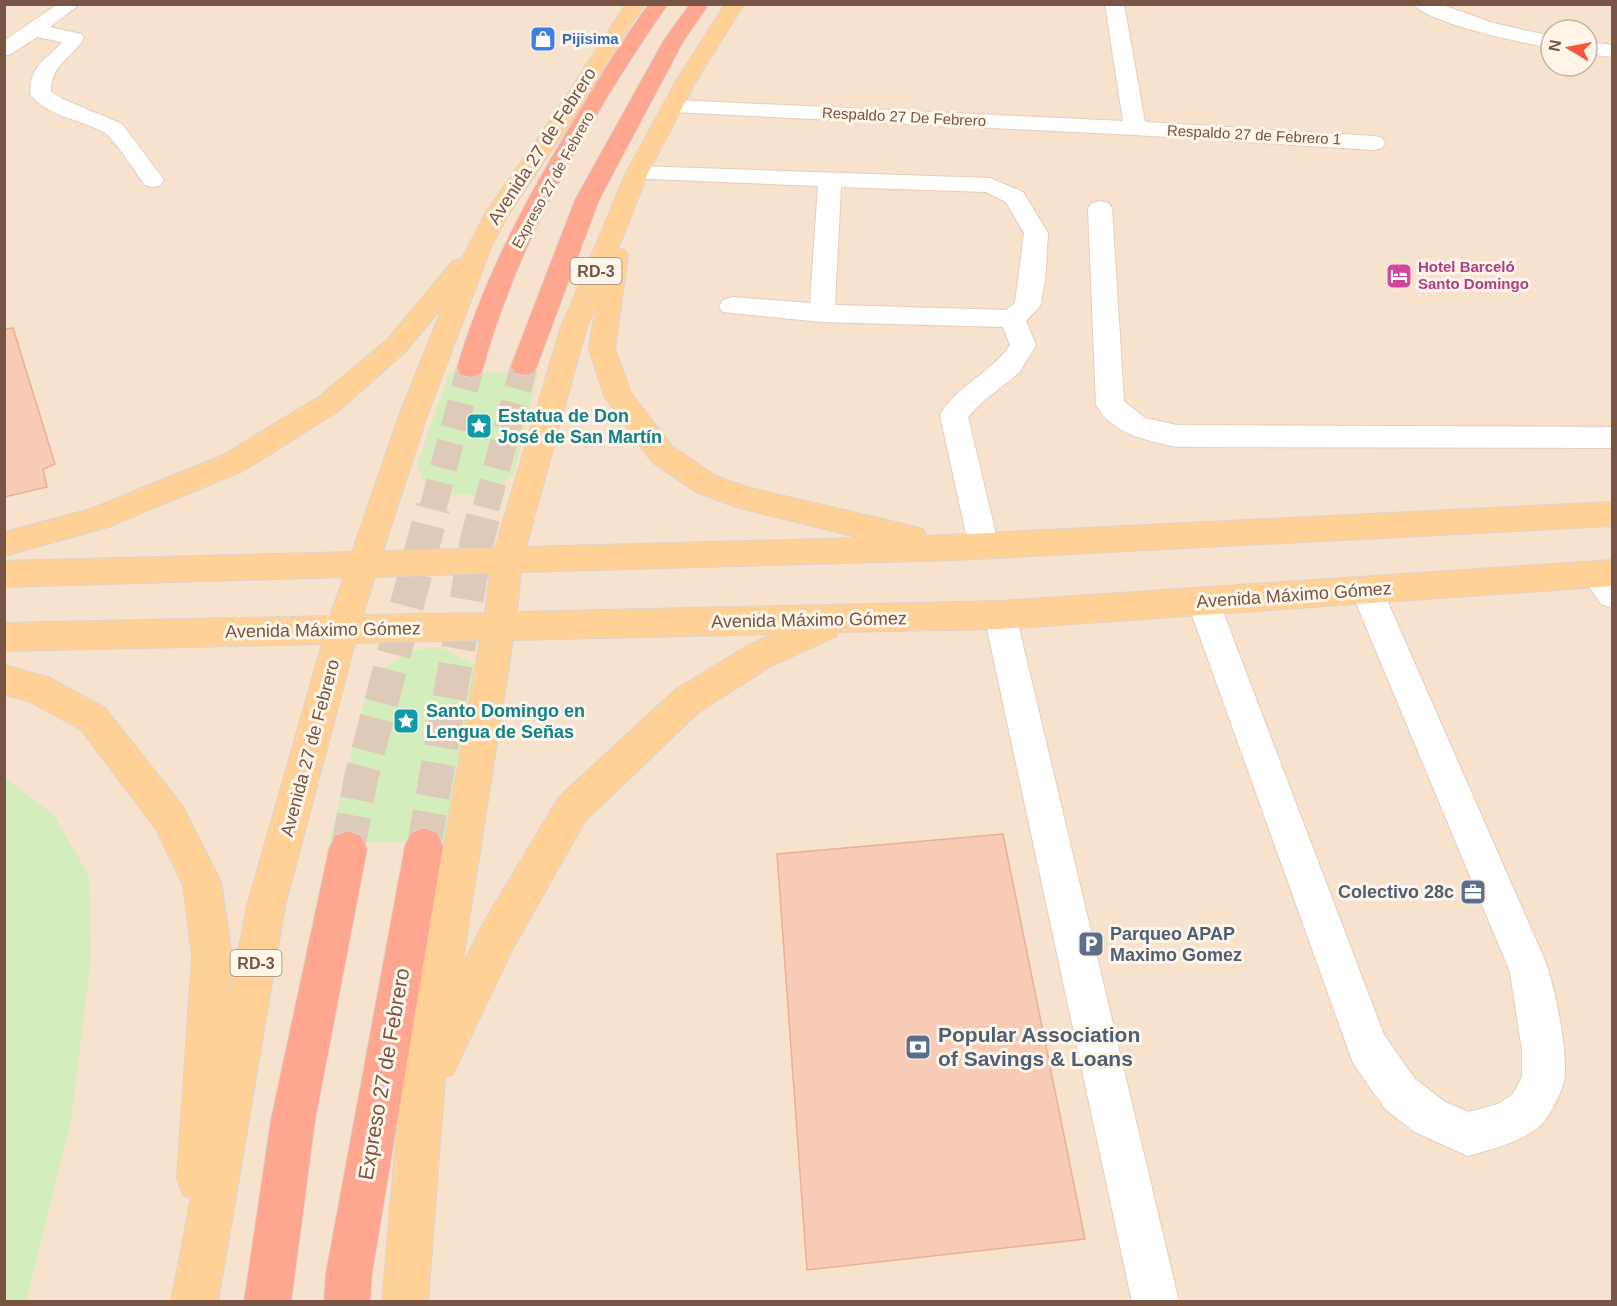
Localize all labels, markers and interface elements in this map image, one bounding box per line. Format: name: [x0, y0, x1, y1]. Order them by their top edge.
north arrow: [1539, 18, 1599, 78]
shop icon: Pijisima: [528, 24, 558, 54]
place label: Pijisima: [562, 30, 619, 47]
text: N: [1545, 38, 1564, 53]
street label: Avenida 27 de Febrero: [484, 64, 600, 228]
street label: Respaldo 27 De Febrero: [822, 104, 986, 129]
street label: Expreso 27 de Febrero: [508, 109, 597, 251]
street label: Respaldo 27 de Febrero 1: [1167, 121, 1341, 148]
road number: RD-3: [570, 258, 622, 284]
place label: Hotel Barceló Santo Domingo: [1418, 258, 1529, 292]
hotel icon: Hotel Barceló Santo Domingo: [1384, 261, 1414, 291]
place label: Estatua de Don José de San Martín: [498, 406, 662, 447]
place icon: Estatua de Don José de San Martín: [464, 411, 494, 441]
street label: Avenida Máximo Gómez: [1196, 578, 1392, 612]
street label: Avenida Máximo Gómez: [711, 608, 907, 632]
street label: Avenida Máximo Gómez: [225, 618, 421, 642]
street label: Avenida 27 de Febrero: [277, 657, 343, 839]
place label: Santo Domingo en Lengua de Señas: [426, 701, 585, 742]
place icon: Santo Domingo en Lengua de Señas: [391, 706, 421, 736]
office icon: Colectivo 28c: [1458, 877, 1488, 907]
place label: Colectivo 28c: [1338, 882, 1454, 902]
place label: Parqueo APAP Maximo Gomez: [1110, 924, 1242, 965]
parking icon: Parqueo APAP Maximo Gomez: [1076, 929, 1106, 959]
road number: RD-3: [230, 950, 282, 976]
street label: Expreso 27 de Febrero: [354, 966, 413, 1182]
place label: Popular Association of Savings & Loans: [938, 1023, 1140, 1070]
bank icon: Popular Association of Savings & Loans: [903, 1032, 933, 1062]

